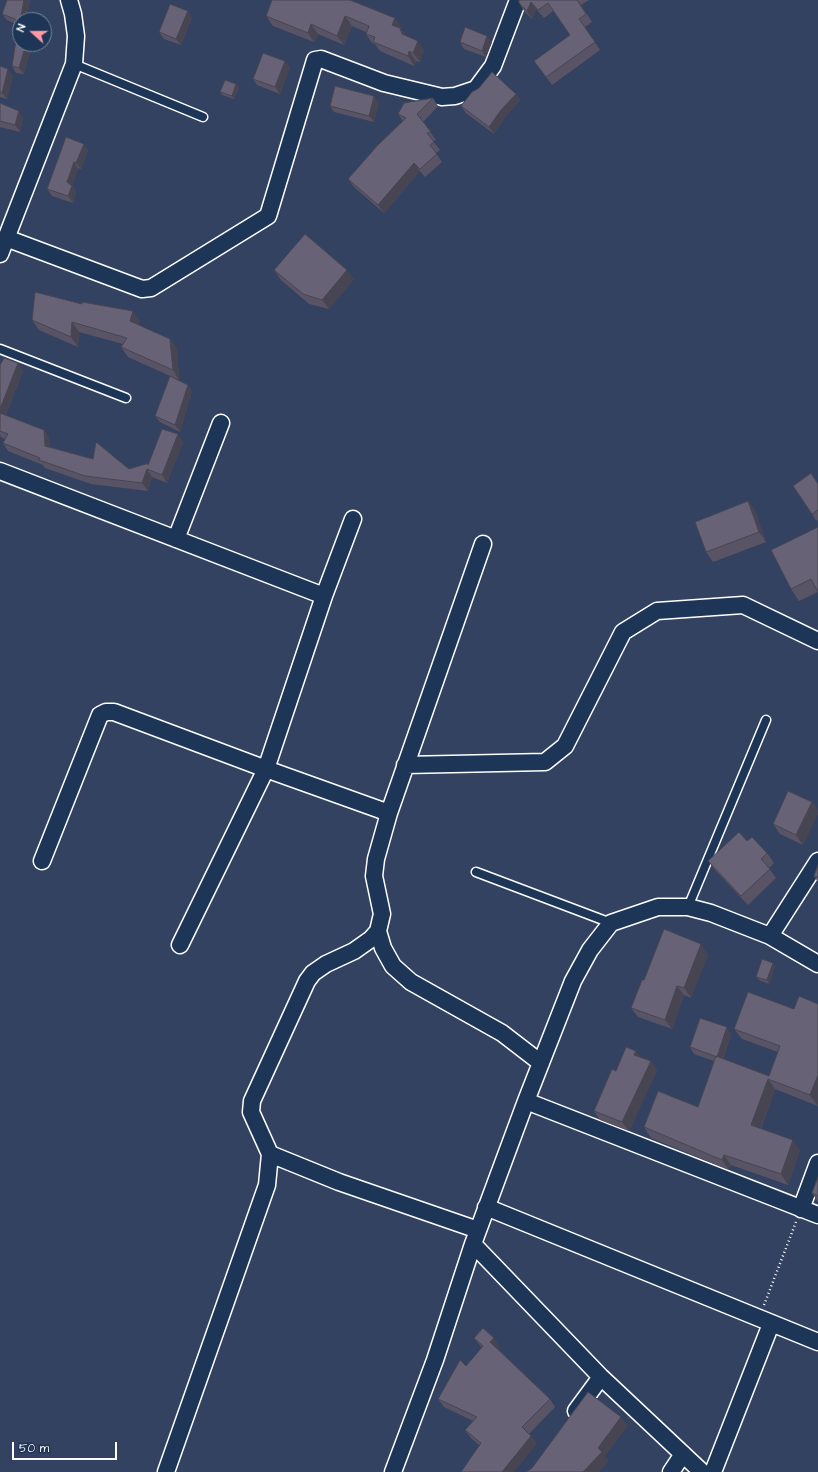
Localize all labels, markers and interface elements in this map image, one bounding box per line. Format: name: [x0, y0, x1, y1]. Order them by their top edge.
north arrow: [12, 12, 52, 52]
text: N: [13, 22, 30, 34]
scale bar: [14, 1434, 119, 1460]
text: 50 m: [19, 1440, 49, 1457]

